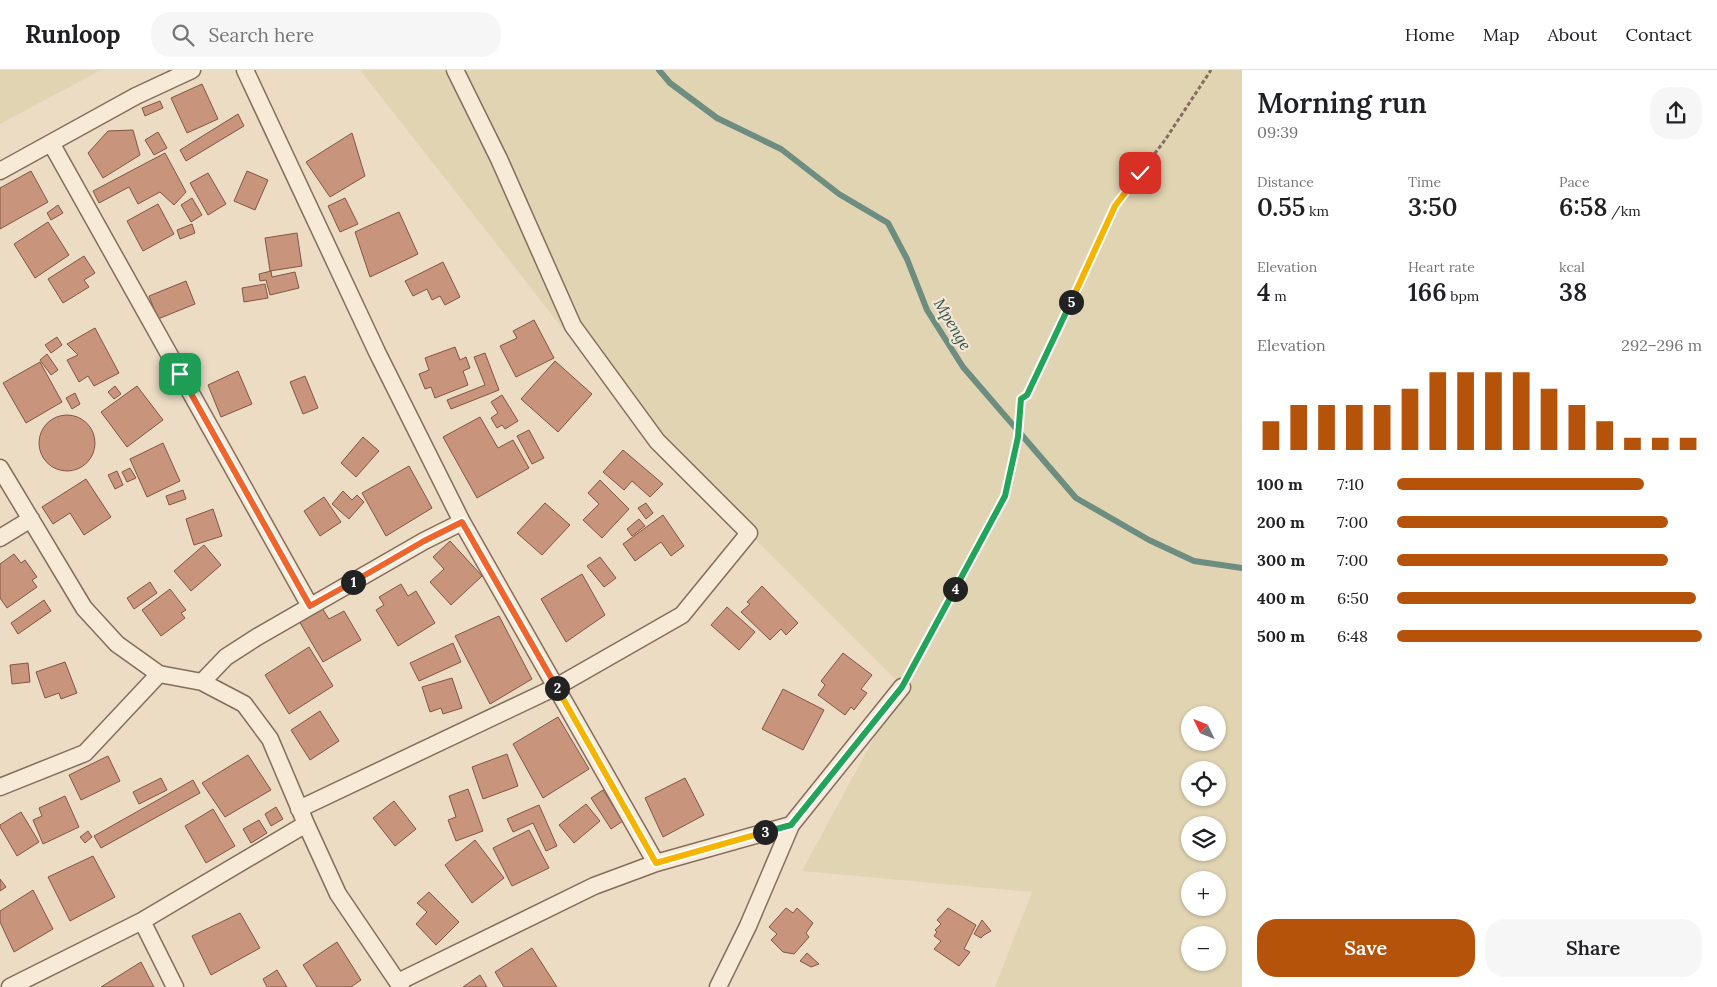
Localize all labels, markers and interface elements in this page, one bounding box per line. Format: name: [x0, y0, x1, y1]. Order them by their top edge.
search box: [151, 12, 501, 57]
text: Runloop: [25, 19, 121, 50]
icon: search: [169, 21, 197, 49]
text: Search here: [209, 23, 314, 47]
text: Home: [1405, 23, 1455, 46]
text: Map: [1483, 23, 1519, 46]
text: About: [1547, 23, 1597, 46]
text: Contact: [1625, 23, 1692, 46]
text: Morning run: [1257, 85, 1427, 121]
button: share: [1650, 87, 1702, 139]
text: 09:39: [1257, 122, 1298, 142]
pin: [1119, 152, 1161, 194]
icon: check: [1126, 159, 1154, 187]
text: Distance: [1257, 173, 1314, 191]
text: Time: [1408, 173, 1441, 191]
text: Pace: [1559, 173, 1590, 191]
text: 0.55: [1257, 191, 1305, 223]
text: 3:50: [1408, 191, 1458, 223]
text: 6:58: [1559, 191, 1607, 223]
text: km: [1305, 202, 1329, 220]
text: /km: [1607, 202, 1641, 220]
text: Elevation: [1257, 258, 1317, 276]
text: Heart rate: [1408, 258, 1475, 276]
text: kcal: [1559, 258, 1585, 276]
text: 4: [1257, 276, 1271, 308]
text: 166: [1408, 276, 1447, 308]
text: 38: [1559, 276, 1587, 308]
text: m: [1271, 287, 1287, 305]
text: bpm: [1447, 287, 1479, 305]
pin: 5: [1058, 290, 1084, 314]
text: 5: [1068, 293, 1075, 311]
water label: Mpenge: [930, 294, 976, 354]
text: Elevation: [1257, 335, 1326, 355]
text: 292–296 m: [1621, 335, 1702, 355]
pin: [159, 353, 201, 395]
icon: arrive: [166, 360, 194, 388]
text: 100 m: [1257, 474, 1303, 494]
text: 7:10: [1337, 474, 1364, 494]
text: 200 m: [1257, 512, 1305, 532]
text: 7:00: [1337, 512, 1368, 532]
text: 300 m: [1257, 550, 1305, 570]
text: 7:00: [1337, 550, 1368, 570]
pin: 1: [340, 570, 366, 594]
text: 1: [351, 573, 356, 591]
pin: 4: [942, 576, 968, 602]
text: 4: [952, 580, 959, 598]
text: 400 m: [1257, 588, 1305, 608]
text: 6:50: [1337, 588, 1369, 608]
text: 500 m: [1257, 626, 1305, 646]
text: 6:48: [1337, 626, 1368, 646]
pin: 2: [544, 676, 570, 700]
text: 2: [554, 679, 561, 697]
north arrow: [1181, 706, 1226, 751]
map controls: [1181, 706, 1226, 971]
button: locate: [1181, 761, 1226, 806]
button: layers: [1181, 816, 1226, 861]
pin: 3: [752, 820, 778, 844]
text: 3: [762, 823, 769, 841]
button: +: [1181, 871, 1226, 916]
button: Save: [1257, 919, 1475, 977]
button: Share: [1485, 919, 1702, 977]
button: −: [1181, 926, 1226, 971]

